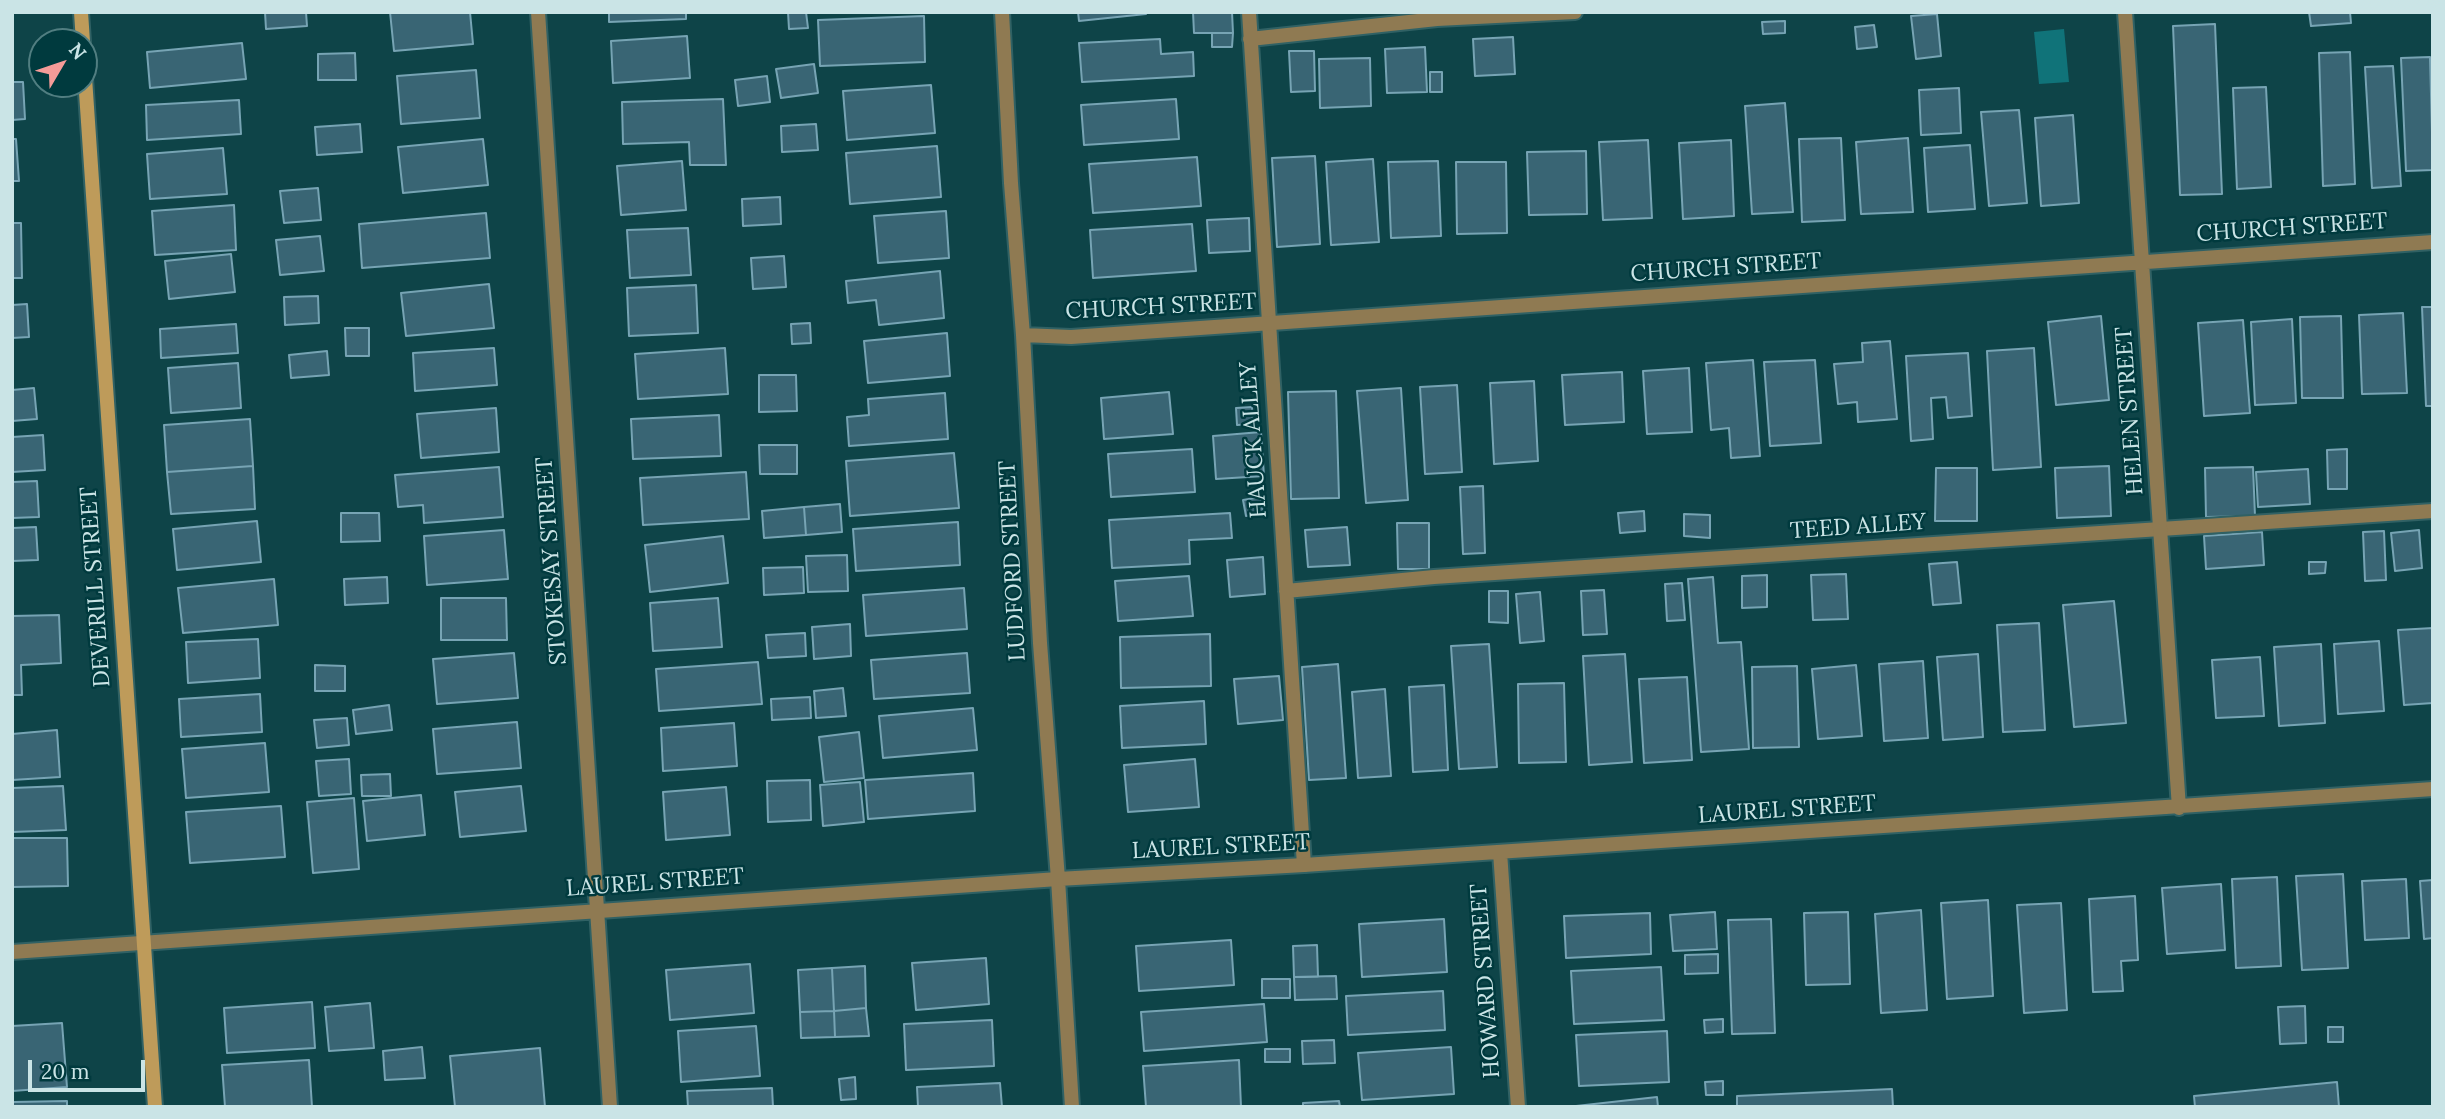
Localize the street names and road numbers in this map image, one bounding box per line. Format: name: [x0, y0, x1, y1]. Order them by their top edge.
street label: CHURCH STREET: [2196, 208, 2388, 248]
street label: CHURCH STREET: [1630, 248, 1822, 288]
street label: CHURCH STREET: [1065, 288, 1257, 326]
street label: HELEN STREET: [2110, 326, 2150, 496]
street label: HAUCK ALLEY: [1235, 361, 1273, 519]
street label: STOKESAY STREET: [531, 456, 573, 666]
street label: LUDFORD STREET: [994, 460, 1032, 662]
street label: DEVERILL STREET: [75, 486, 117, 688]
street label: TEED ALLEY: [1789, 508, 1927, 546]
street label: LAUREL STREET: [1697, 790, 1877, 830]
street label: LAUREL STREET: [1131, 829, 1311, 865]
street label: LAUREL STREET: [565, 863, 745, 903]
street label: HOWARD STREET: [1465, 883, 1507, 1079]

